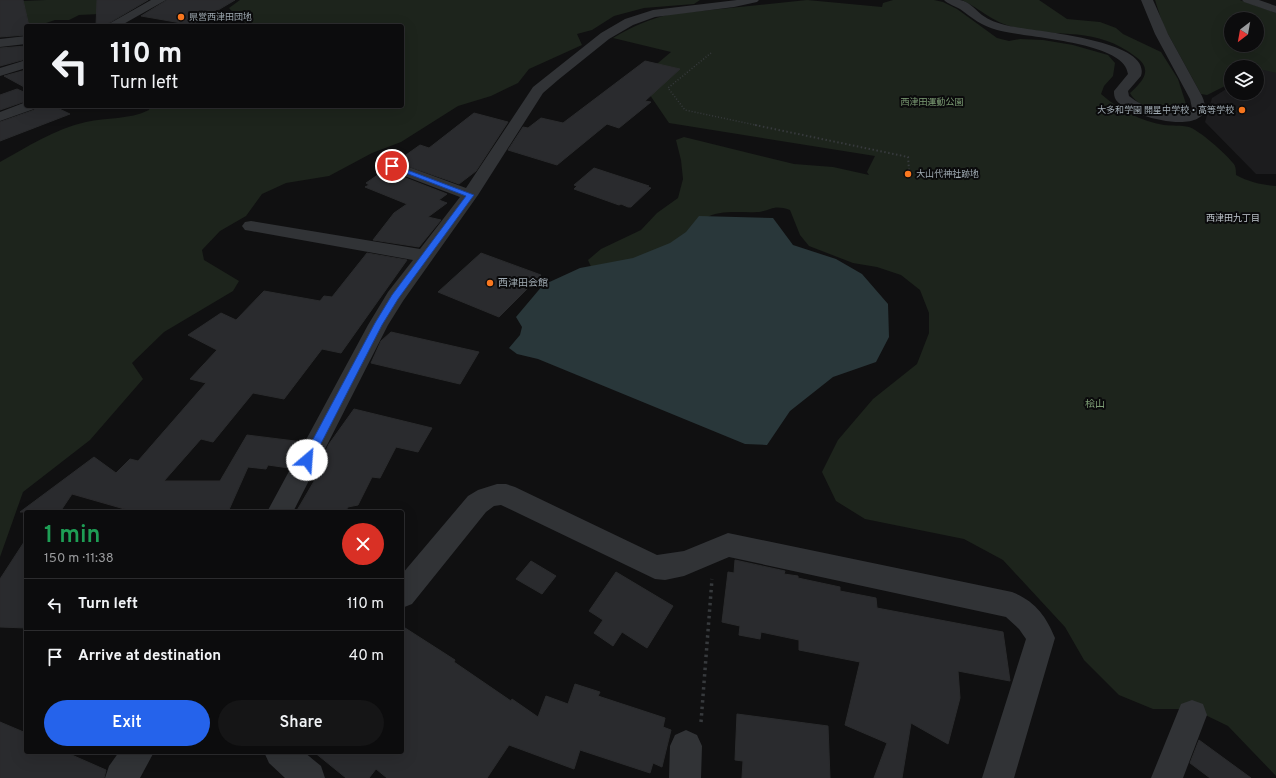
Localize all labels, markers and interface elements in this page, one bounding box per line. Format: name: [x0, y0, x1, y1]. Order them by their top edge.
marker: 県営西津田団地: [176, 12, 186, 22]
place label: 県営西津田団地: [189, 12, 252, 23]
north arrow: [1224, 12, 1264, 52]
map controls: [1224, 12, 1264, 100]
text: 110 m: [110, 37, 182, 73]
icon: left: [44, 40, 96, 92]
button: layers: [1224, 60, 1264, 100]
text: Turn left: [110, 72, 178, 95]
park label: 西津田運動公園: [900, 97, 964, 108]
place label: 大多和学園 開星中学校・高等学校: [1097, 105, 1234, 116]
marker: 大多和学園 開星中学校・高等学校: [1237, 105, 1247, 115]
pin: [375, 149, 409, 183]
icon: arrive: [381, 155, 403, 177]
place label: 大山代神社跡地: [916, 168, 979, 180]
marker: 大山代神社跡地: [903, 169, 913, 179]
district label: 西津田九丁目: [1206, 213, 1260, 224]
place label: 西津田会館: [498, 277, 548, 290]
marker: 西津田会館: [485, 278, 495, 288]
park label: 桧山: [1085, 398, 1105, 411]
position arrow: [286, 439, 328, 481]
text: 1 min: [44, 521, 101, 551]
button: close: [342, 523, 384, 565]
text: 150 m · 11:38: [44, 551, 114, 567]
icon: left: [44, 594, 66, 616]
text: Turn left: [78, 595, 138, 614]
text: 110 m: [347, 595, 384, 614]
icon: arrive: [44, 646, 66, 668]
text: Arrive at destination: [78, 647, 221, 666]
text: 40 m: [349, 647, 384, 666]
button: Exit: [44, 700, 210, 746]
button: Share: [218, 700, 384, 746]

